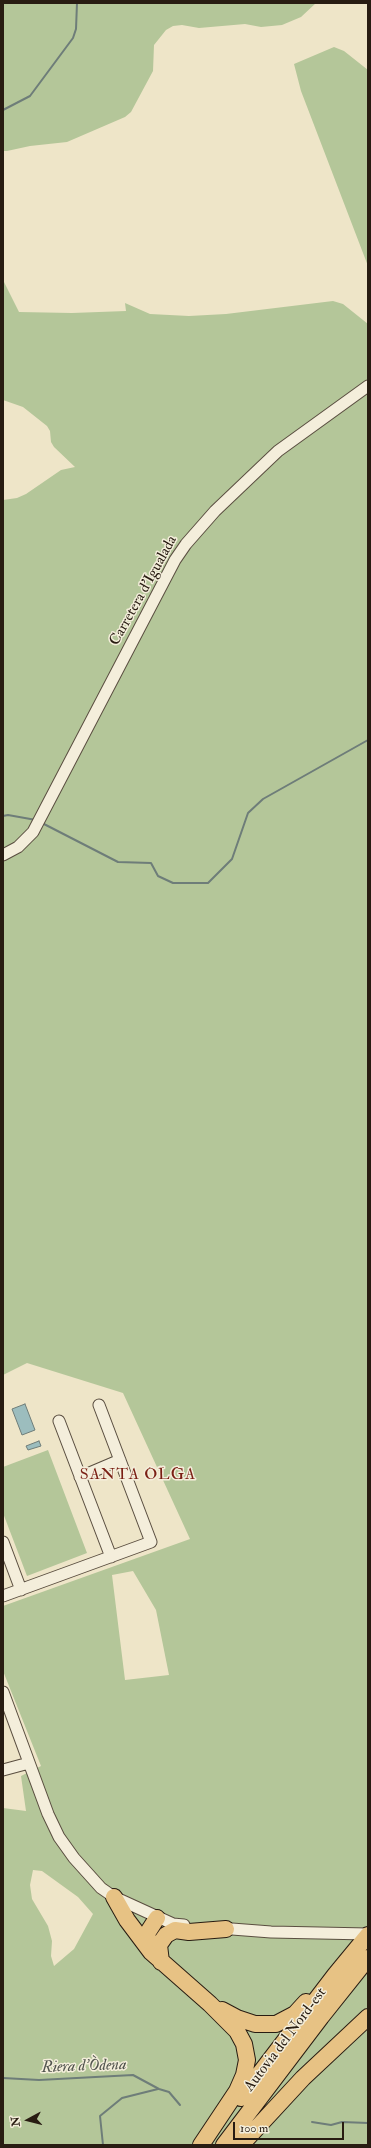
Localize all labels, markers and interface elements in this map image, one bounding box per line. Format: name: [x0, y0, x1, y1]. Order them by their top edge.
street label: Carretera d'Igualada: [106, 533, 182, 649]
district label: SANTA OLGA: [80, 1466, 196, 1486]
street label: Autovia del Nord-est: [241, 1985, 331, 2095]
water label: Riera d'Òdena: [41, 2056, 127, 2078]
north arrow: [8, 2100, 48, 2140]
scale bar: [235, 2114, 346, 2140]
text: N: [9, 2116, 23, 2127]
text: 100 m: [240, 2121, 268, 2136]

